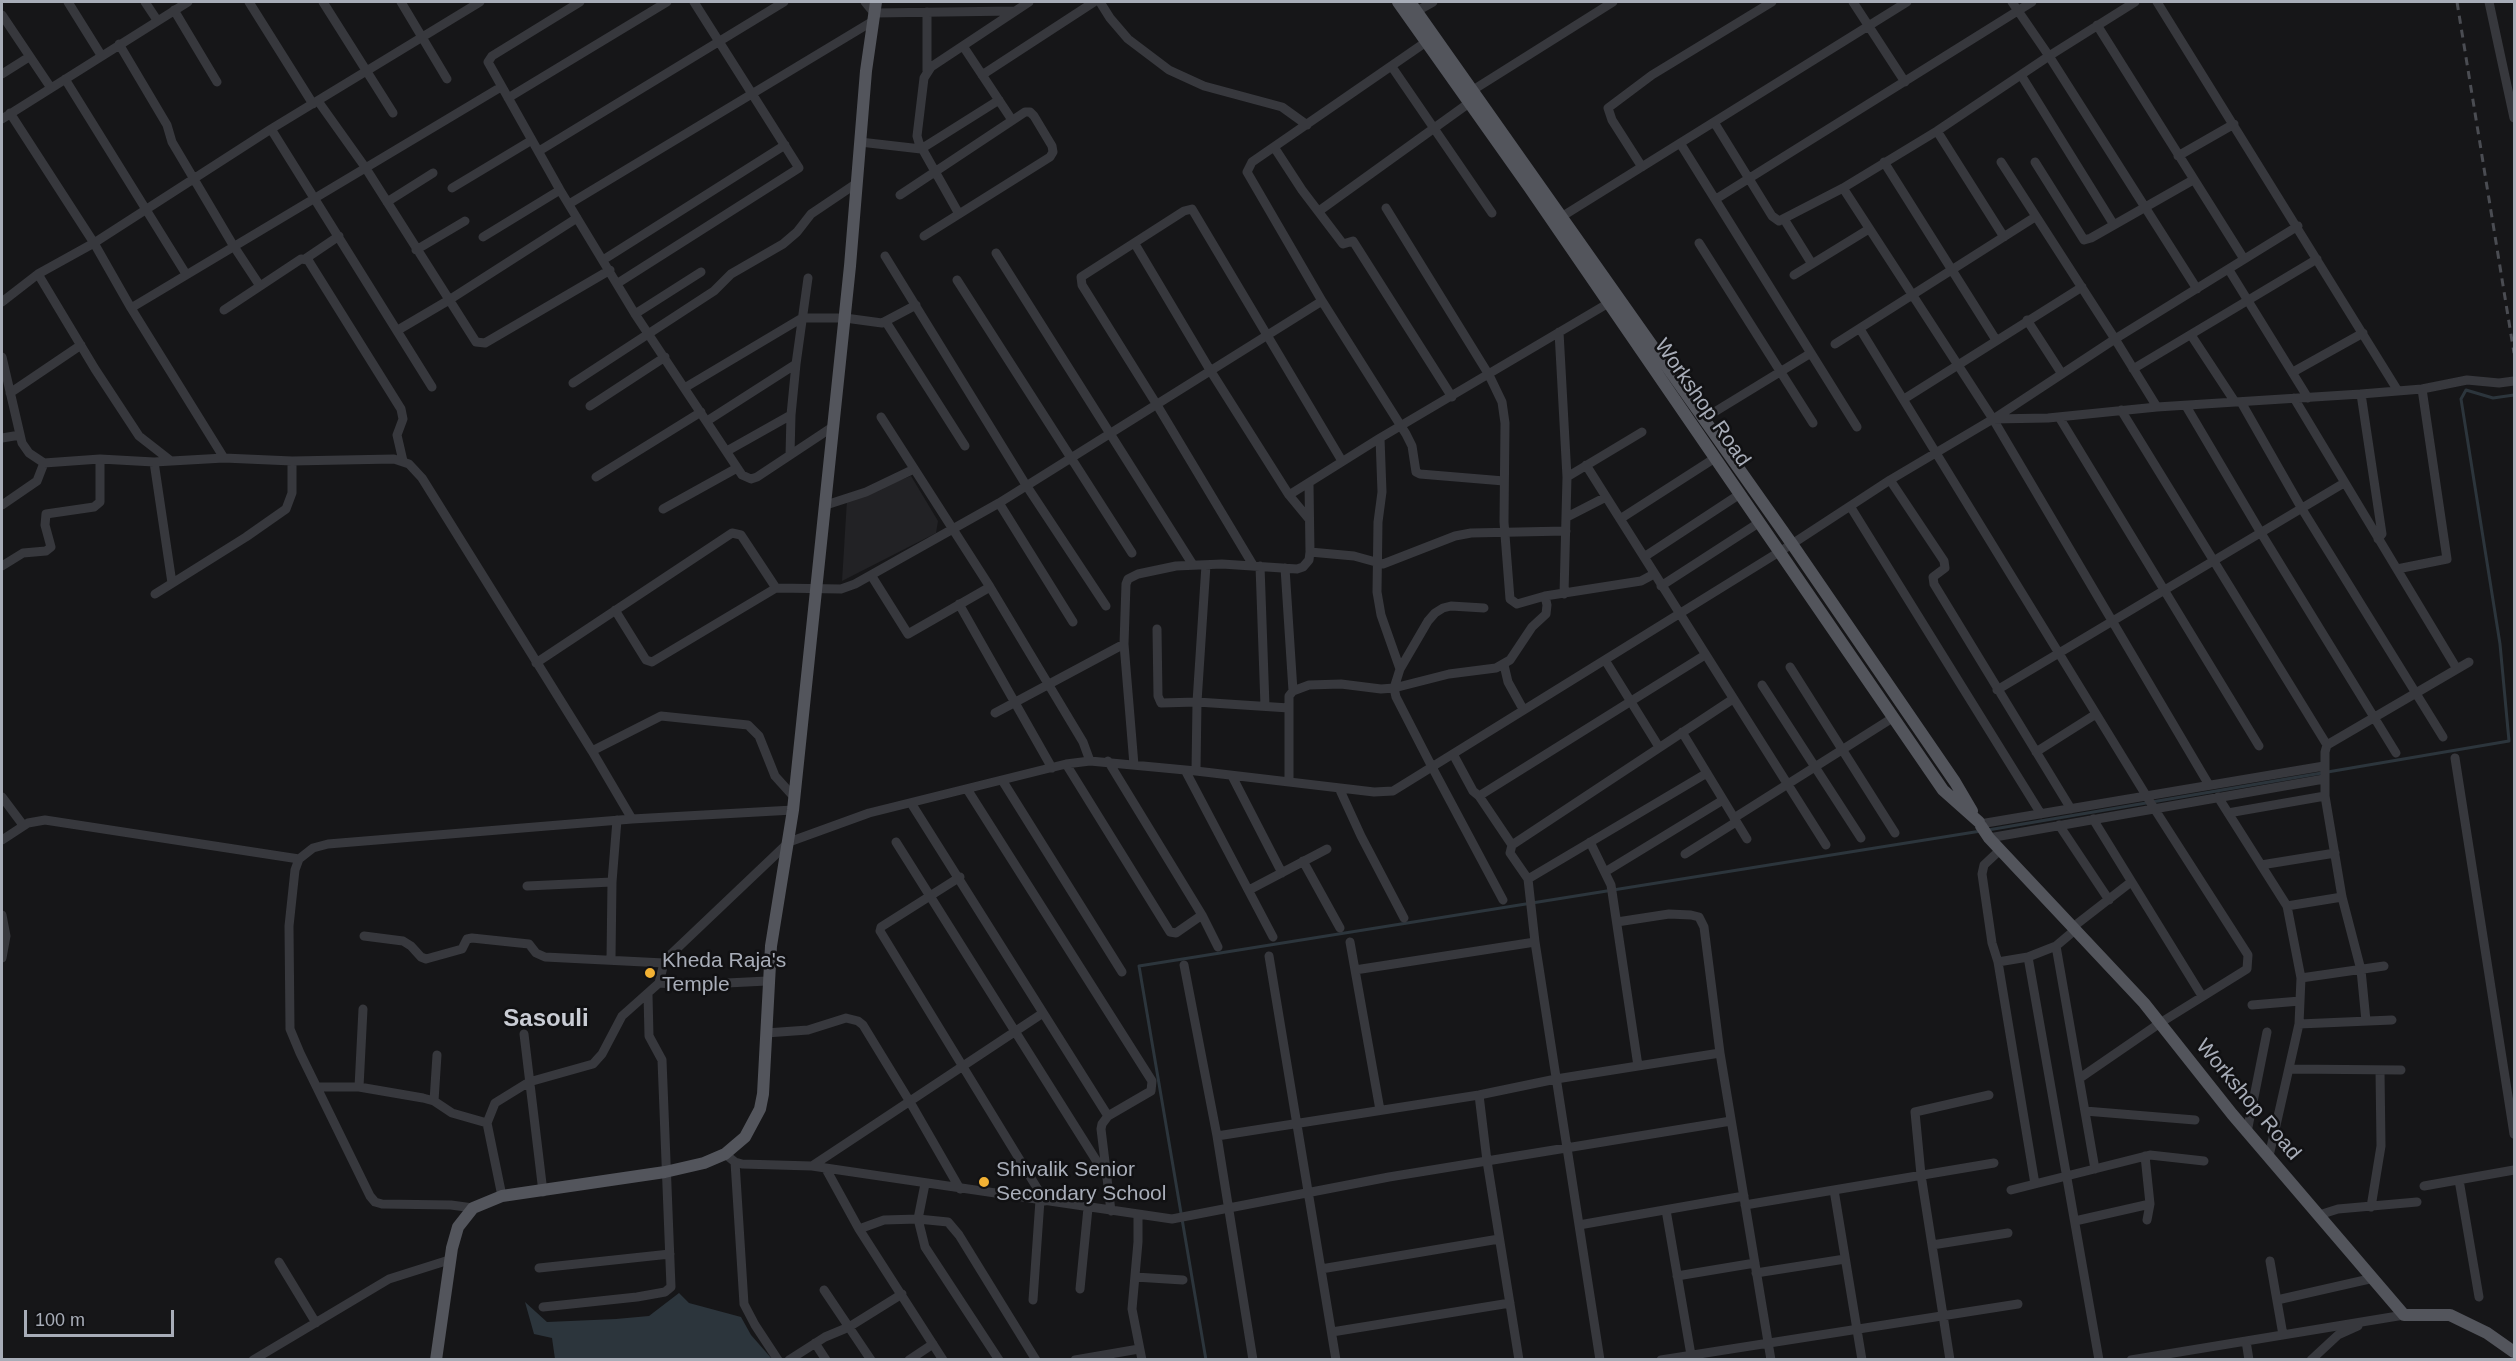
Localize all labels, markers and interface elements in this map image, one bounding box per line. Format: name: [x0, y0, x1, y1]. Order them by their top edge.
street label: Workshop Road: [1649, 334, 1755, 472]
place label: Kheda Raja's Temple: [662, 948, 786, 998]
marker: Kheda Raja's Temple: [643, 966, 657, 980]
district label: Sasouli: [503, 1005, 589, 1033]
street label: Workshop Road: [2190, 1034, 2306, 1166]
place label: Shivalik Senior Secondary School: [996, 1157, 1166, 1207]
marker: Shivalik Senior Secondary School: [977, 1175, 991, 1189]
scale bar: [27, 1298, 177, 1336]
text: 100 m: [35, 1310, 85, 1330]

